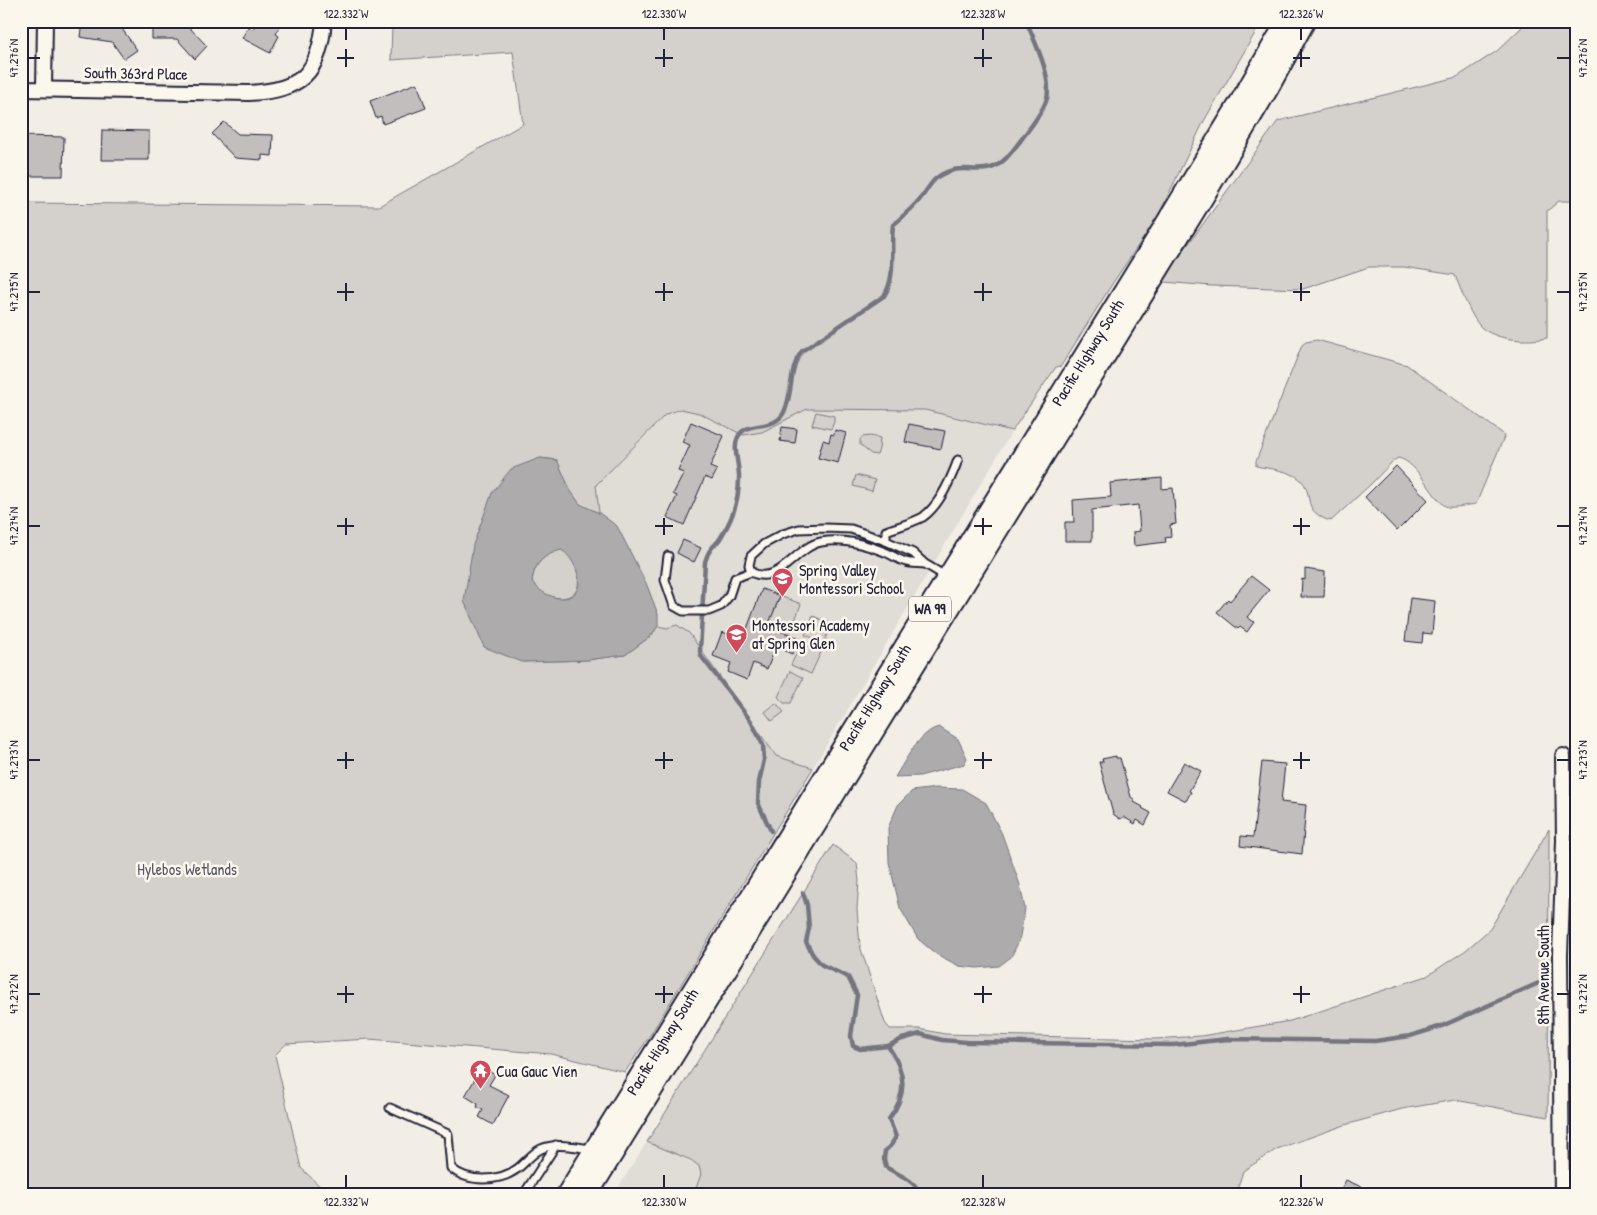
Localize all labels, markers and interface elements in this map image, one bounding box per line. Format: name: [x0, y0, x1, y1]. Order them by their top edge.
text: 122.332°W: [324, 5, 369, 22]
text: 122.330°W: [642, 5, 687, 22]
text: 122.328°W: [961, 5, 1006, 22]
text: 122.326°W: [1279, 5, 1324, 22]
text: 47.276°N: [5, 39, 22, 77]
text: 47.276°N: [1574, 39, 1591, 77]
street label: South 363rd Place: [84, 61, 189, 85]
text: 47.275°N: [5, 273, 22, 311]
text: 47.275°N: [1574, 273, 1591, 311]
street label: Pacific Highway South: [1046, 295, 1129, 410]
text: 47.274°N: [5, 507, 22, 545]
text: 47.274°N: [1574, 507, 1591, 545]
place label: Spring Valley Montessori School: [799, 559, 904, 599]
school or university icon: Spring Valley Montessori School: [771, 567, 795, 598]
road number: WA 99: [909, 596, 951, 622]
place label: Montessori Academy at Spring Glen: [752, 614, 870, 654]
school or university icon: Montessori Academy at Spring Glen: [724, 622, 748, 653]
street label: Pacific Highway South: [833, 639, 916, 755]
text: 47.273°N: [5, 740, 22, 780]
text: 47.273°N: [1574, 740, 1591, 780]
park label: Hylebos Wetlands: [137, 858, 237, 880]
street label: 8th Avenue South: [1532, 925, 1554, 1025]
text: 47.272°N: [5, 974, 22, 1014]
text: 47.272°N: [1574, 974, 1591, 1014]
street label: Pacific Highway South: [621, 984, 703, 1099]
temple icon: Cua Gauc Vien: [468, 1059, 492, 1090]
place label: Cua Gauc Vien: [496, 1060, 578, 1082]
text: 122.332°W: [324, 1193, 369, 1210]
text: 122.330°W: [642, 1193, 687, 1210]
text: 122.328°W: [961, 1193, 1006, 1210]
text: 122.326°W: [1279, 1193, 1324, 1210]

